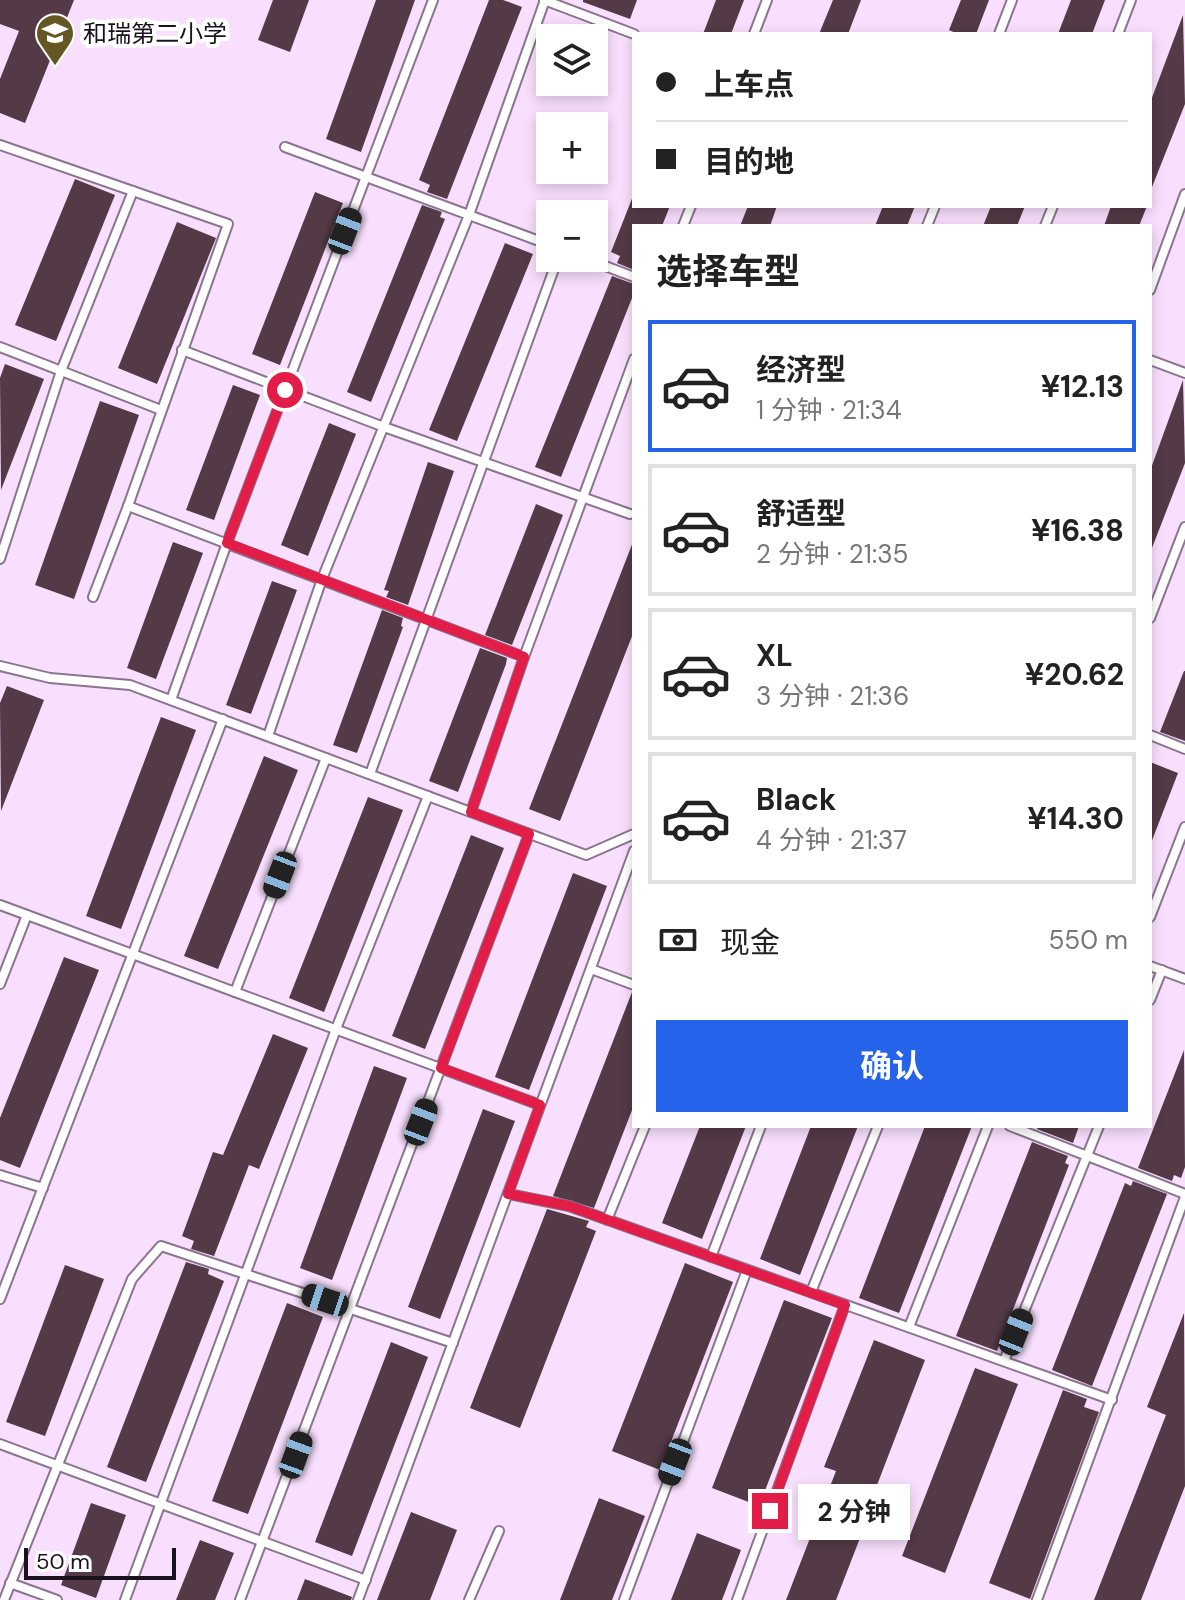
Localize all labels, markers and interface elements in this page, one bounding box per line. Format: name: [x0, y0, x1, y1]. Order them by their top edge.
school or university icon: 和瑞第二小学: [34, 12, 76, 67]
place label: 和瑞第二小学: [83, 18, 227, 49]
map controls: [536, 24, 608, 272]
button: layers: [536, 24, 608, 96]
text: 上车点: [704, 65, 794, 104]
button: +: [536, 112, 608, 184]
text: 目的地: [704, 142, 794, 181]
button: −: [536, 200, 608, 272]
car: [325, 204, 365, 258]
text: 选择车型: [656, 248, 800, 295]
icon: car: [660, 350, 732, 422]
text: 经济型: [756, 350, 846, 389]
text: ¥12.13: [1041, 367, 1124, 406]
route start: [267, 372, 303, 408]
text: 1 分钟 · 21:34: [756, 393, 902, 427]
icon: car: [660, 494, 732, 566]
text: 舒适型: [756, 494, 846, 533]
text: ¥16.38: [1031, 511, 1124, 550]
text: 2 分钟 · 21:35: [756, 537, 908, 571]
text: XL: [756, 636, 793, 675]
icon: car: [660, 638, 732, 710]
text: ¥20.62: [1025, 655, 1124, 694]
text: 3 分钟 · 21:36: [756, 679, 909, 713]
text: Black: [756, 780, 836, 819]
icon: car: [660, 782, 732, 854]
text: ¥14.30: [1027, 799, 1124, 838]
text: 4 分钟 · 21:37: [756, 823, 907, 857]
car: [260, 848, 300, 902]
icon: cash: [656, 918, 700, 962]
text: 现金: [720, 923, 780, 962]
text: 550 m: [1048, 923, 1128, 957]
button: 确认: [656, 1020, 1128, 1112]
car: [401, 1095, 441, 1149]
car: [298, 1281, 352, 1319]
car: [996, 1305, 1036, 1359]
car: [277, 1428, 315, 1482]
car: [655, 1435, 695, 1489]
callout: 2 分钟: [798, 1483, 910, 1539]
route end: [752, 1493, 788, 1529]
text: 2 分钟: [817, 1495, 891, 1529]
scale bar: [24, 1544, 176, 1580]
text: 50 m: [36, 1547, 90, 1576]

